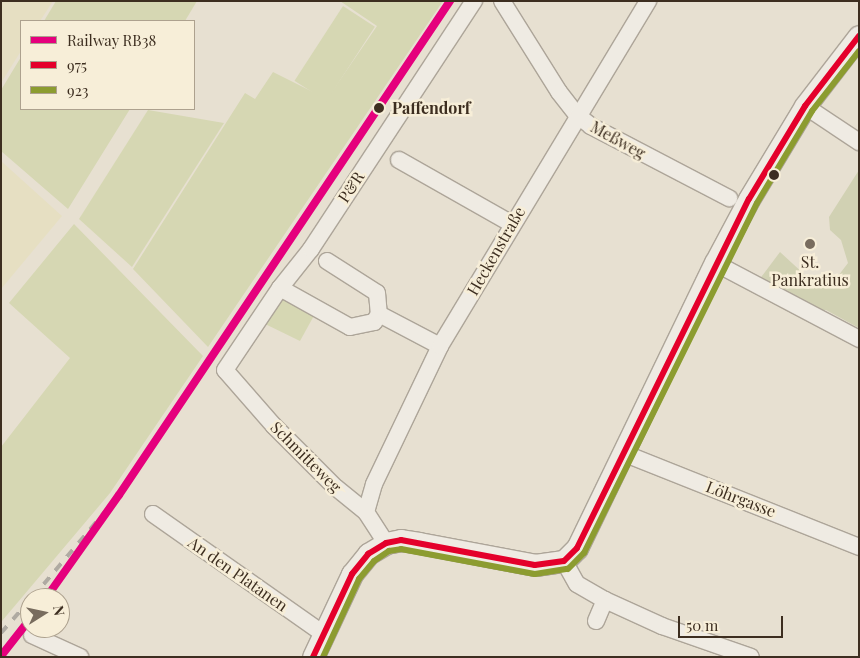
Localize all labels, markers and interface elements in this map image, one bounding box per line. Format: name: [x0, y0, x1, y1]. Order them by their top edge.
legend: [20, 20, 195, 110]
text: Railway RB38: [67, 30, 156, 50]
text: 975: [67, 55, 87, 75]
text: 923: [67, 80, 89, 100]
place label: Paffendorf: [392, 98, 470, 118]
marker: Paffendorf: [370, 99, 388, 117]
street label: Meßweg: [587, 117, 649, 163]
street label: P&R: [334, 168, 368, 206]
unlabelled marker: [769, 170, 779, 180]
street label: Heckenstraße: [463, 203, 529, 299]
marker: St. Pankratius: [804, 238, 816, 250]
place label: St. Pankratius: [771, 252, 849, 290]
street label: Schmitteweg: [267, 418, 345, 496]
street label: Löhrgasse: [703, 477, 779, 521]
street label: An den Platanen: [185, 533, 291, 615]
north arrow: [20, 588, 70, 638]
text: N: [49, 604, 70, 617]
scale bar: [680, 606, 785, 638]
text: 50 m: [686, 615, 718, 635]

